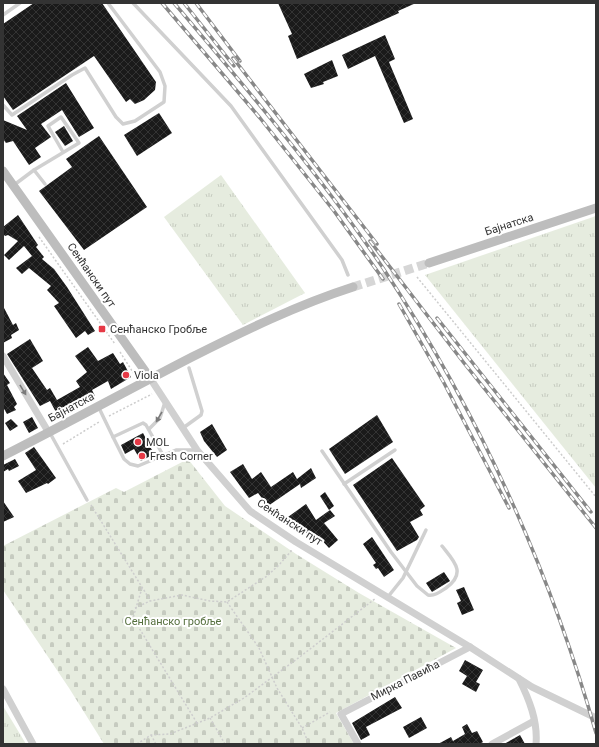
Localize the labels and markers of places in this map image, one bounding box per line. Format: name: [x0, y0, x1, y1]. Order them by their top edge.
place label: Сенћанско Гробље: [110, 323, 207, 336]
marker: Сенћанско Гробље: [97, 324, 107, 334]
place label: Viola: [134, 369, 159, 382]
marker: Viola: [121, 370, 131, 380]
place label: MOL: [146, 436, 169, 449]
marker: MOL: [133, 437, 143, 447]
place label: Fresh Corner: [150, 450, 213, 463]
marker: Fresh Corner: [137, 451, 147, 461]

